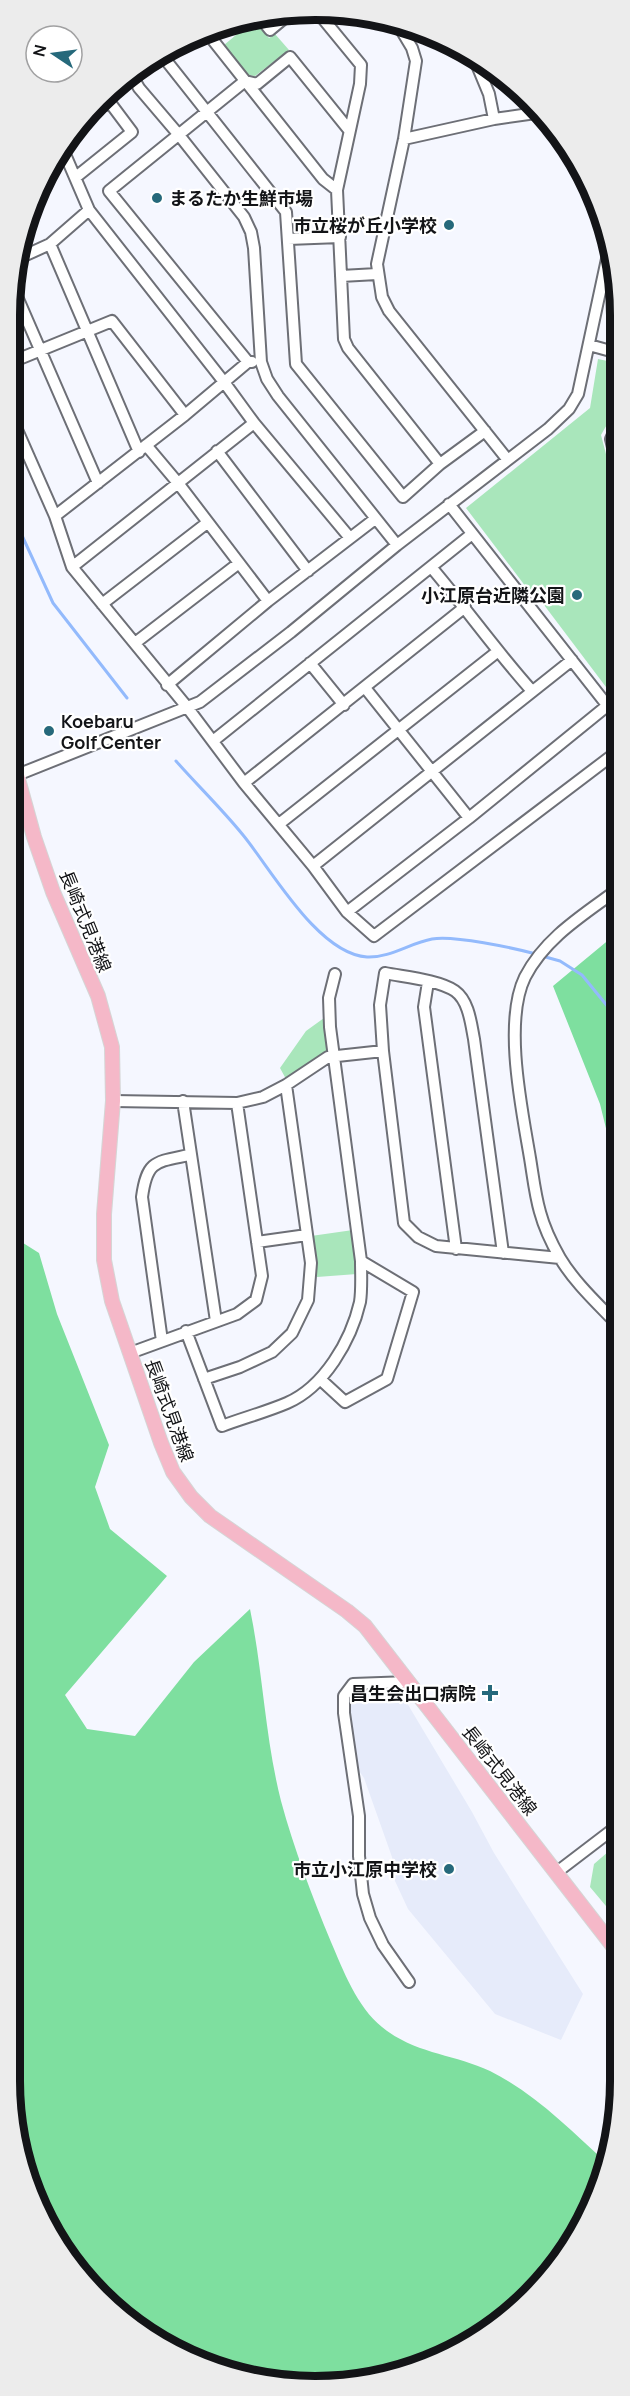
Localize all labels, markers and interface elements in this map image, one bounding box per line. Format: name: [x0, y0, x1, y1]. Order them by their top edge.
north arrow: [24, 24, 84, 84]
text: N: [27, 43, 51, 59]
place label: まるたか生鮮市場: [169, 186, 313, 210]
marker: まるたか生鮮市場: [150, 191, 164, 205]
place label: 市立桜が丘小学校: [293, 213, 437, 237]
marker: 市立桜が丘小学校: [442, 218, 456, 232]
place label: 小江原台近隣公園: [421, 583, 565, 607]
marker: 小江原台近隣公園: [570, 588, 584, 602]
place label: Koebaru Golf Center: [61, 709, 161, 754]
marker: Koebaru Golf Center: [42, 724, 56, 738]
street label: 長崎式見港線: [55, 866, 117, 976]
street label: 長崎式見港線: [140, 1355, 200, 1465]
place label: 昌生会出口病院: [350, 1681, 476, 1705]
marker: 昌生会出口病院: [481, 1684, 499, 1702]
street label: 長崎式見港線: [457, 1720, 543, 1820]
place label: 市立小江原中学校: [293, 1857, 437, 1881]
marker: 市立小江原中学校: [442, 1862, 456, 1876]

